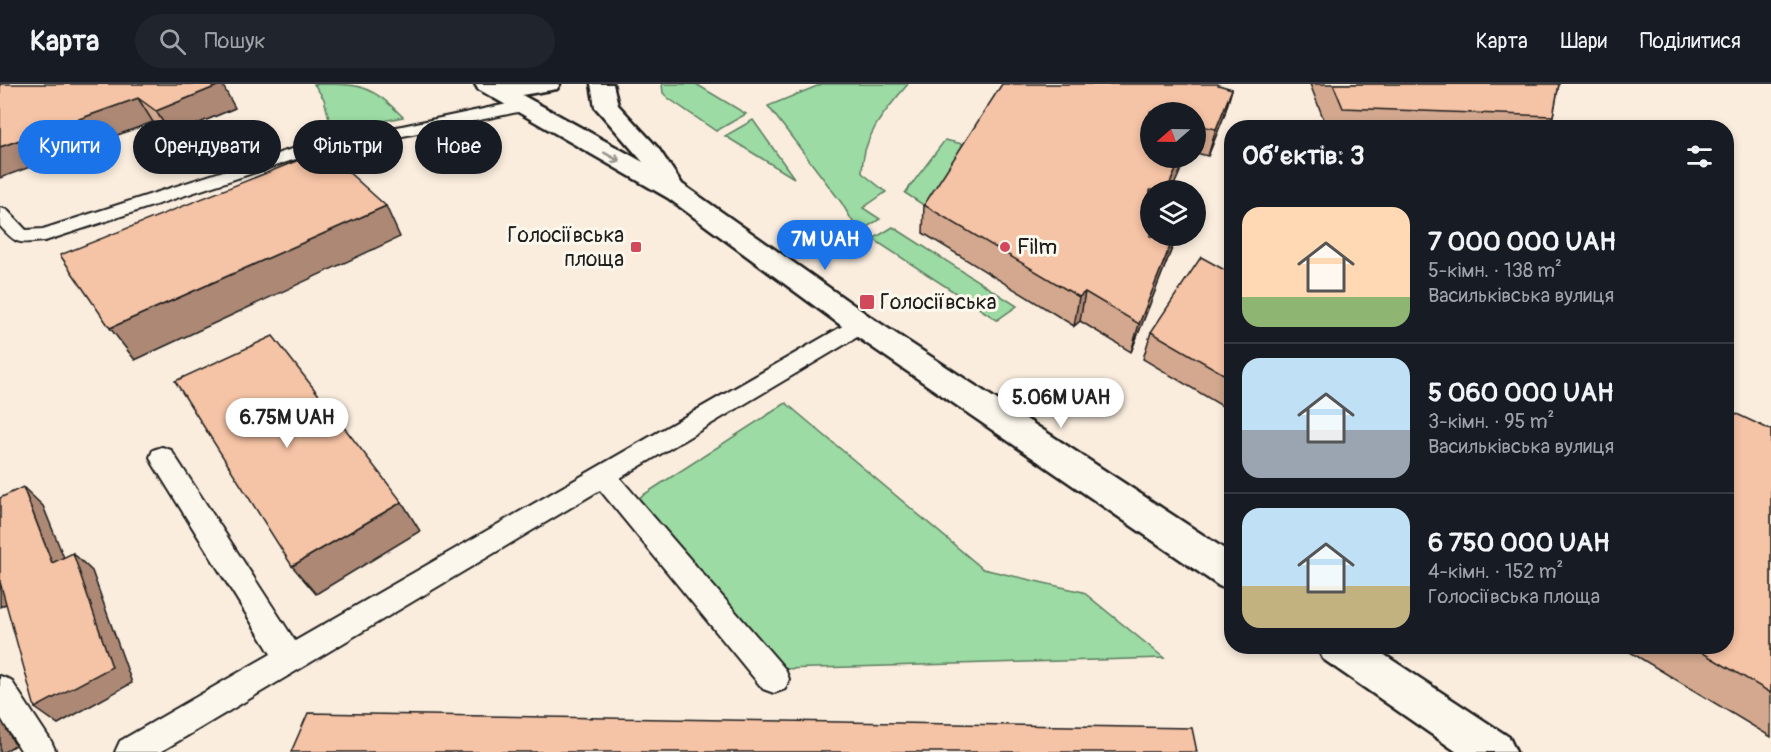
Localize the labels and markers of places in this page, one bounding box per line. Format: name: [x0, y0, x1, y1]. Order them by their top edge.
pin: 7M UAH: [776, 220, 874, 271]
place label: Голосіївська площа: [508, 222, 624, 273]
place label: Film: [1017, 234, 1057, 261]
marker: Голосіївська площа: [629, 240, 643, 254]
marker: Film: [998, 240, 1012, 254]
place label: Голосіївська: [880, 289, 996, 316]
marker: Голосіївська: [858, 293, 876, 311]
pin: 5.06M UAH: [992, 378, 1130, 429]
pin: 6.75M UAH: [218, 398, 356, 449]

